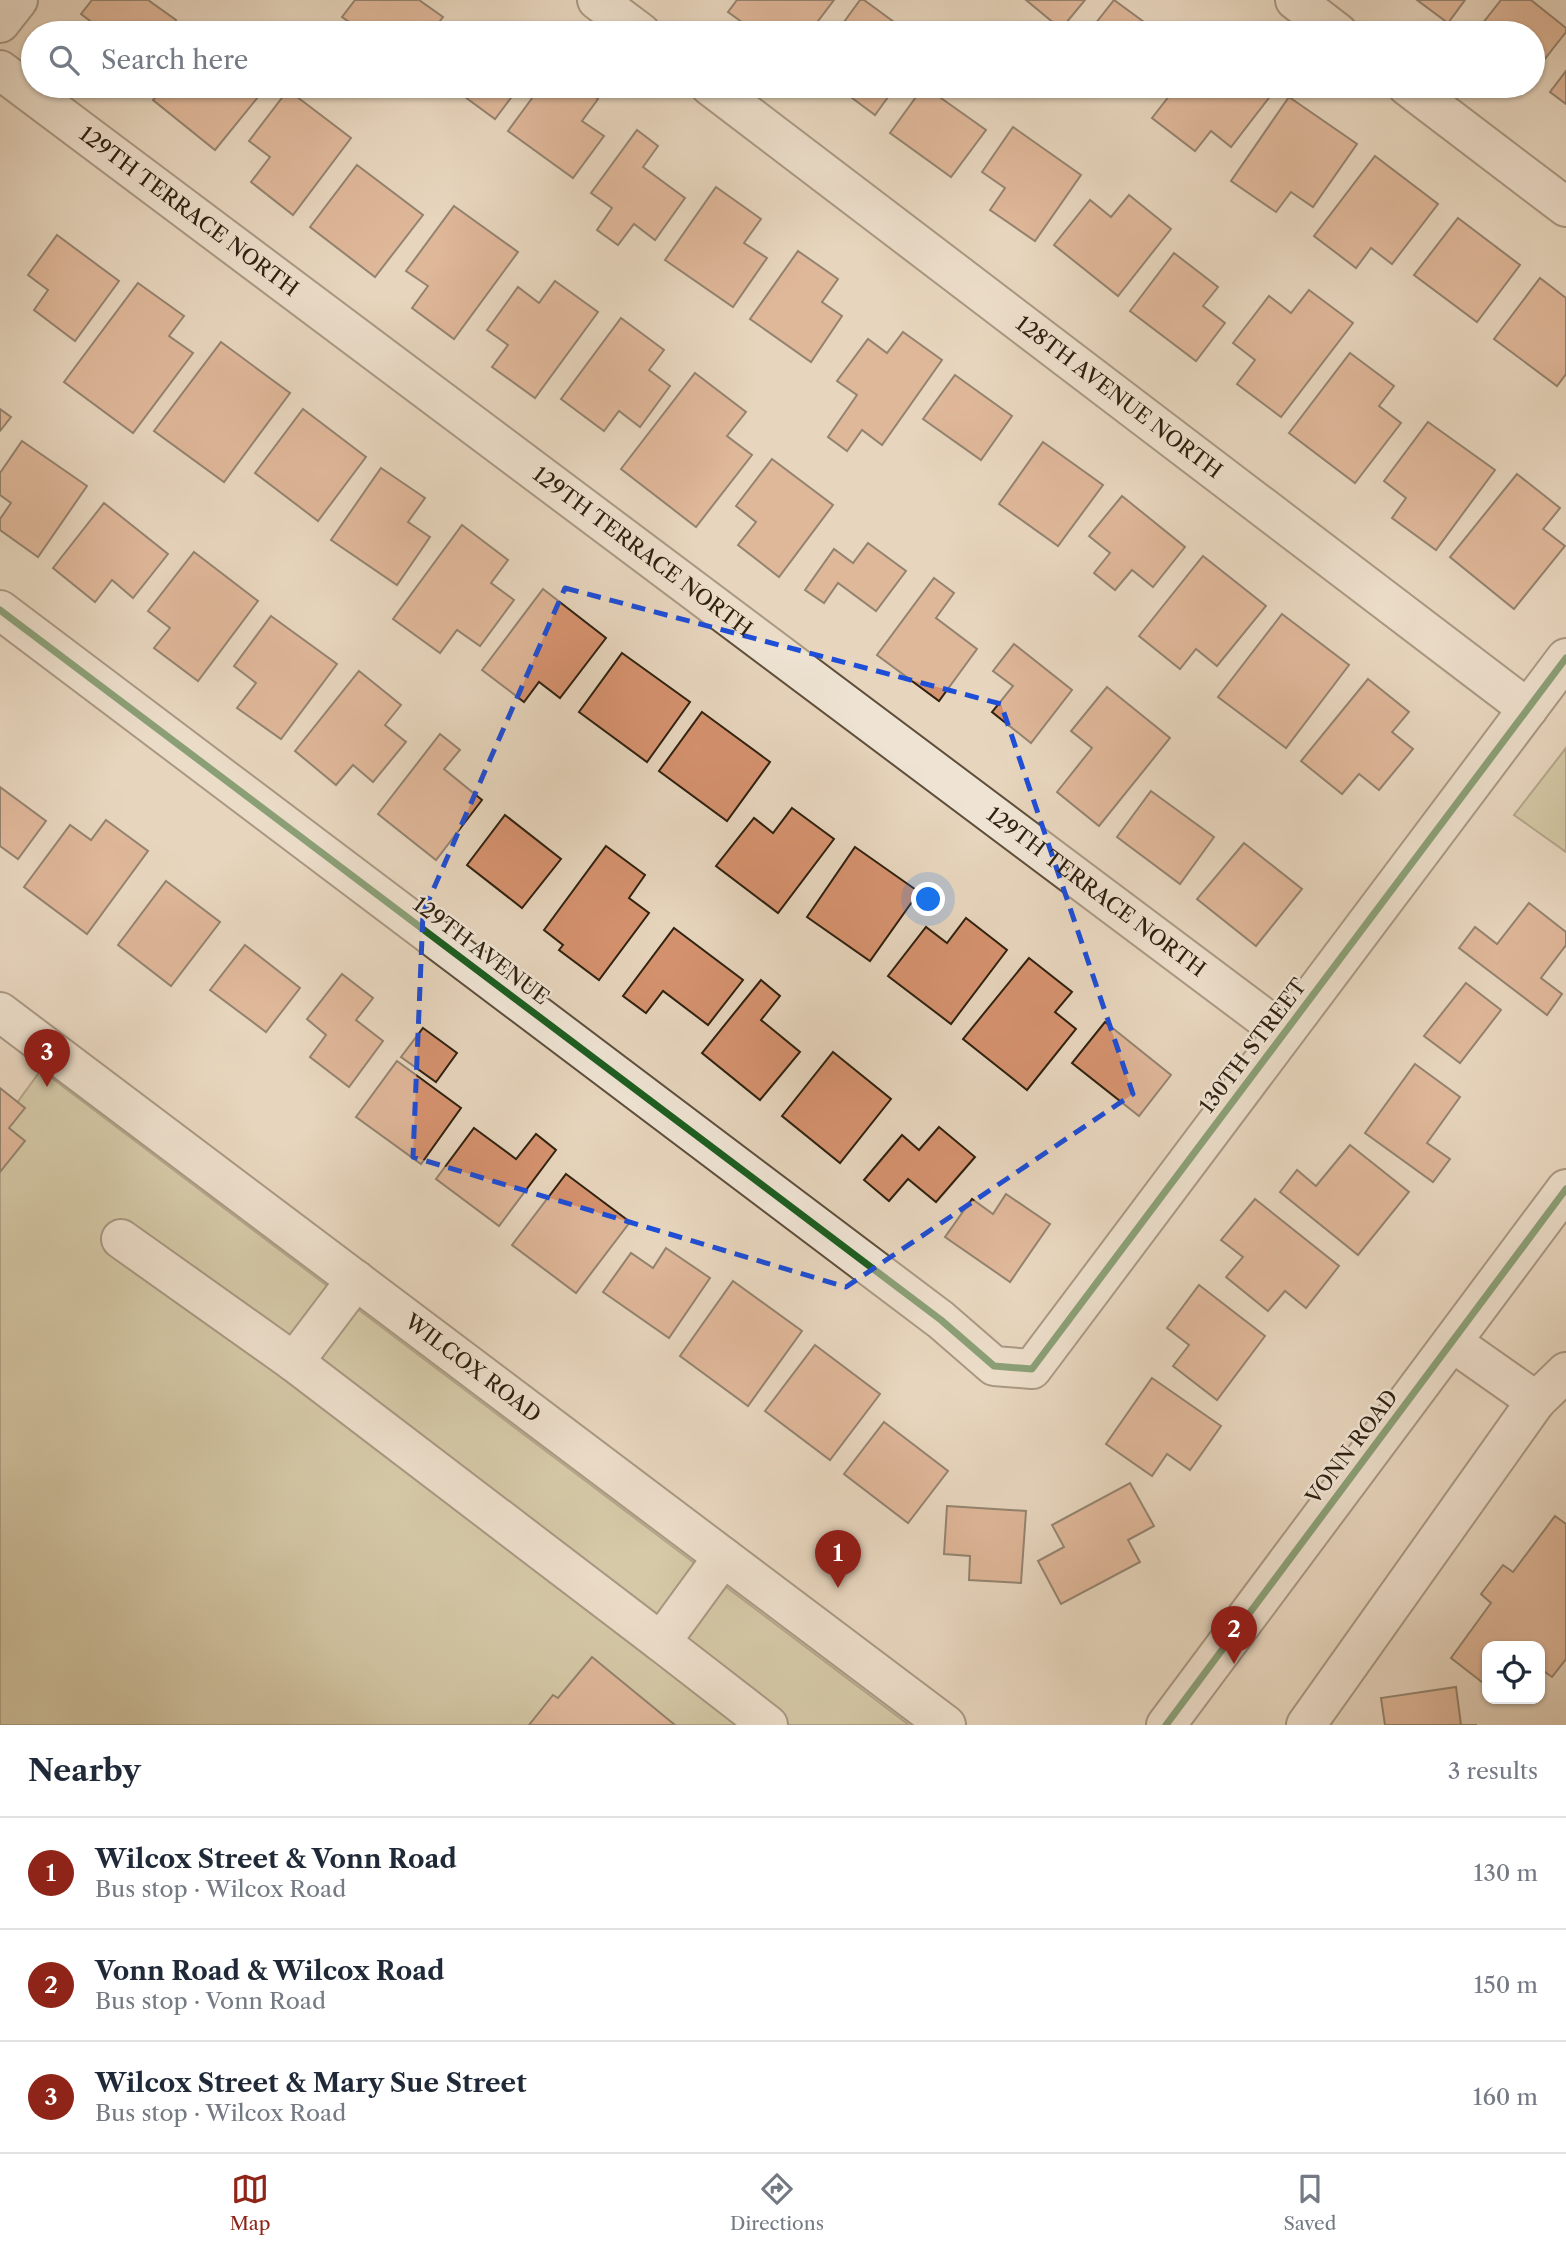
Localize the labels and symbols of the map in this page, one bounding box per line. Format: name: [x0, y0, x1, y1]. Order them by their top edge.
street label: 129TH TERRACE NORTH: [75, 121, 304, 301]
street label: 128TH AVENUE NORTH: [1011, 311, 1227, 483]
street label: 129TH TERRACE NORTH: [528, 461, 757, 642]
street label: 129TH TERRACE NORTH: [982, 801, 1211, 982]
your location: [911, 882, 945, 916]
street label: 129TH AVENUE: [409, 892, 554, 1010]
street label: 130TH STREET: [1194, 974, 1311, 1118]
pin: 3: [24, 1029, 70, 1087]
street label: WILCOX ROAD: [399, 1308, 546, 1427]
street label: VONN ROAD: [1300, 1385, 1403, 1510]
pin: 1: [815, 1530, 861, 1588]
pin: 2: [1211, 1606, 1257, 1664]

